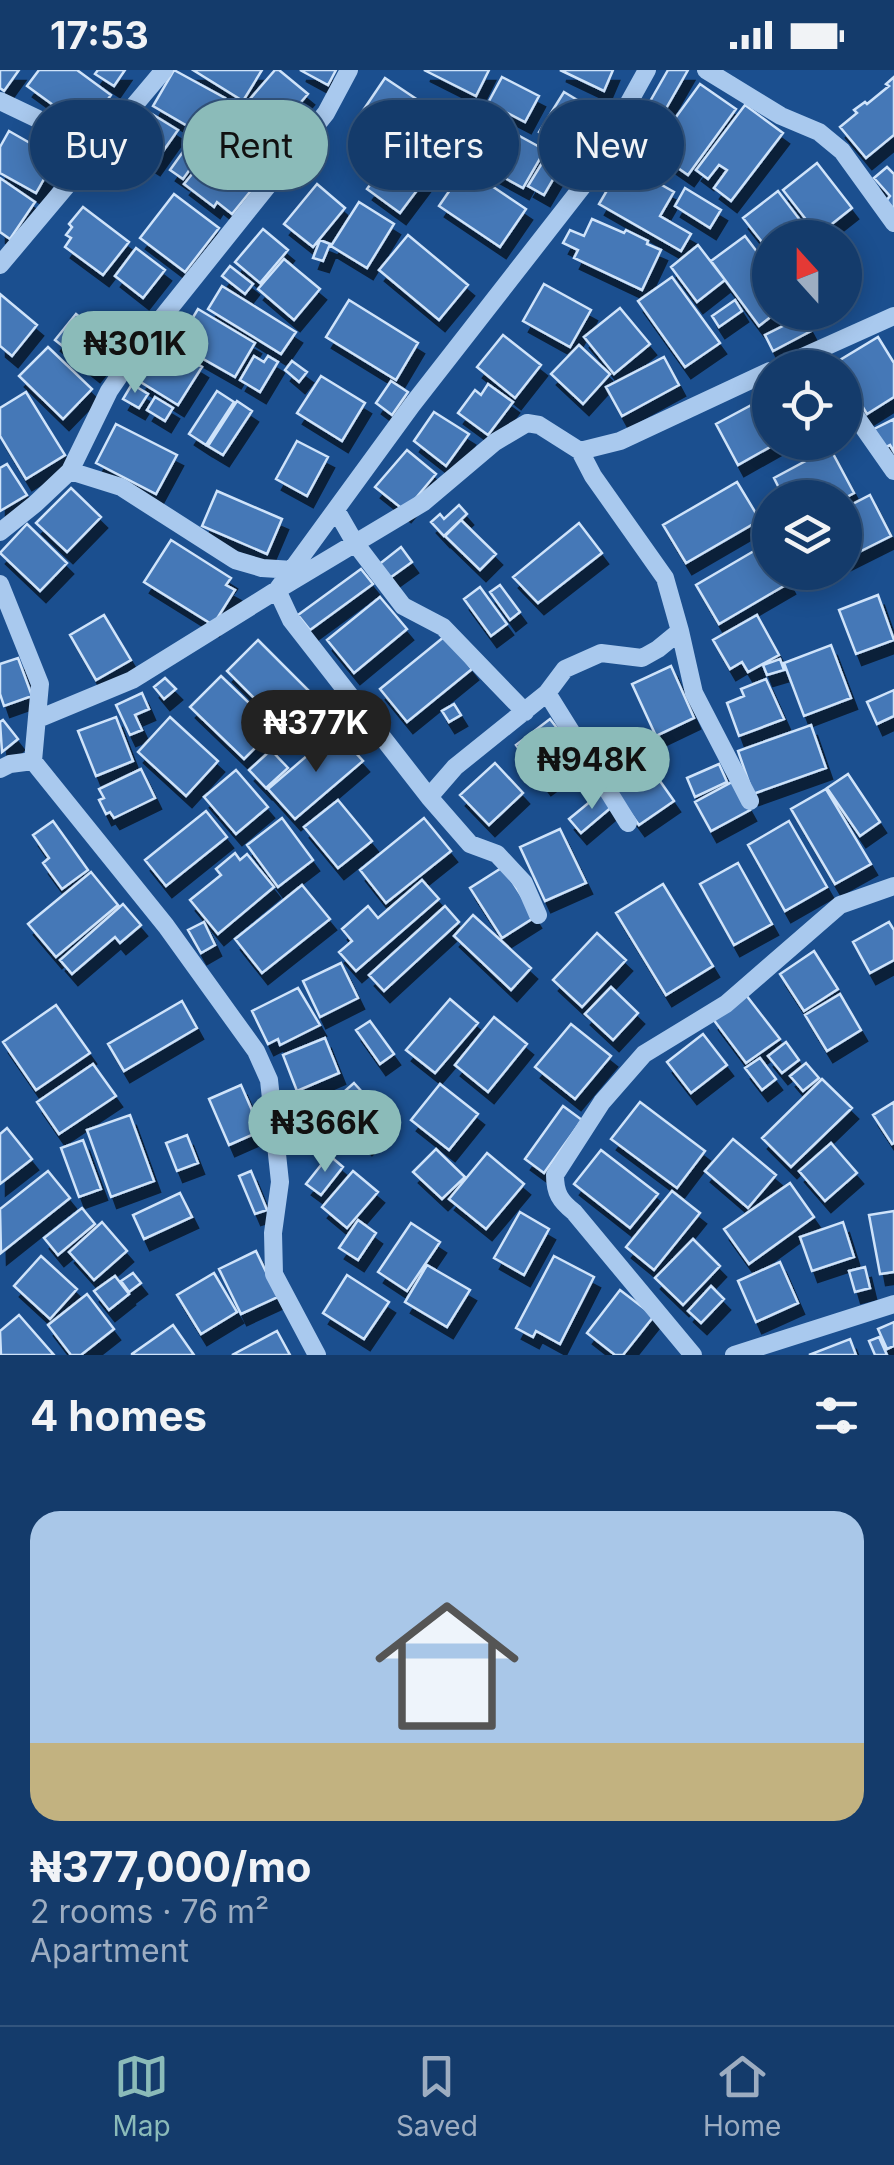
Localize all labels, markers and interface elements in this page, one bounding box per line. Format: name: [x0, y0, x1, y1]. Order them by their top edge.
text: 17:53: [50, 12, 149, 58]
chip: Buy: [30, 100, 163, 190]
chip: Rent: [183, 100, 328, 190]
chip: Filters: [348, 100, 519, 190]
chip: New: [539, 100, 684, 190]
north arrow: [752, 220, 862, 330]
map controls: [752, 220, 862, 590]
pin: ₦301K: [65, 311, 205, 396]
text: ₦301K: [83, 324, 187, 363]
button: locate: [752, 350, 862, 460]
button: layers: [752, 480, 862, 590]
pin: ₦377K: [246, 690, 386, 775]
text: ₦377K: [263, 703, 369, 742]
pin: ₦948K: [522, 727, 662, 812]
text: ₦948K: [537, 740, 647, 779]
pin: ₦366K: [255, 1090, 395, 1175]
text: ₦366K: [270, 1103, 380, 1142]
icon: filters: [809, 1388, 864, 1443]
text: 4 homes: [30, 1390, 207, 1441]
icon: home: [357, 1576, 537, 1756]
text: ₦377,000/mo: [30, 1841, 312, 1892]
text: 2 rooms · 76 m²: [30, 1892, 269, 1931]
text: Apartment: [30, 1931, 189, 1970]
tab: Map: [113, 2049, 171, 2143]
tab: Saved: [396, 2049, 478, 2143]
tab: Home: [703, 2049, 781, 2143]

